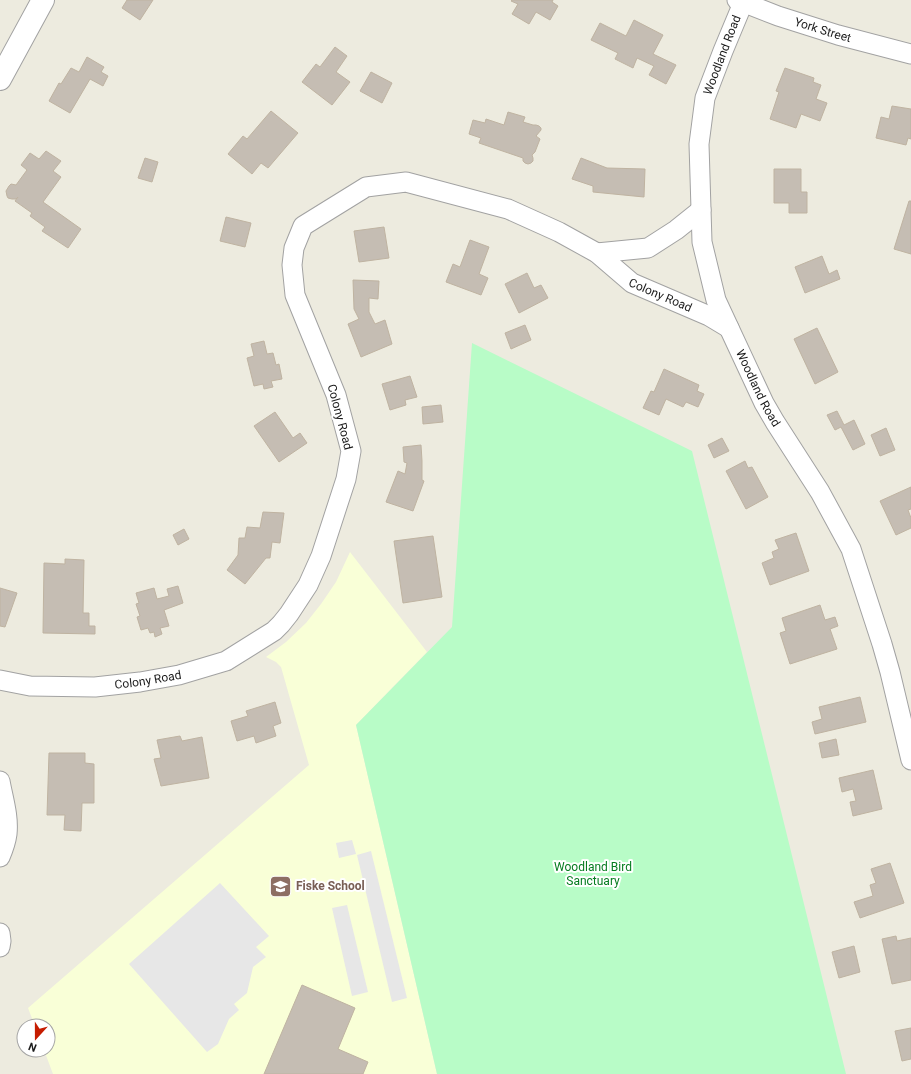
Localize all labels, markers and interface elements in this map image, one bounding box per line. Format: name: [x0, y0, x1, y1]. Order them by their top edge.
street label: Woodland Road: [700, 13, 744, 97]
street label: York Street: [793, 15, 853, 45]
street label: Colony Road: [627, 275, 694, 315]
street label: Woodland Road: [733, 347, 783, 429]
street label: Colony Road: [325, 383, 355, 451]
street label: Colony Road: [114, 668, 182, 692]
park label: Woodland Bird Sanctuary: [554, 860, 632, 888]
school or university icon: Fiske School: [268, 873, 294, 899]
place label: Fiske School: [296, 879, 365, 893]
north arrow: [16, 1018, 56, 1058]
text: N: [26, 1039, 39, 1054]

